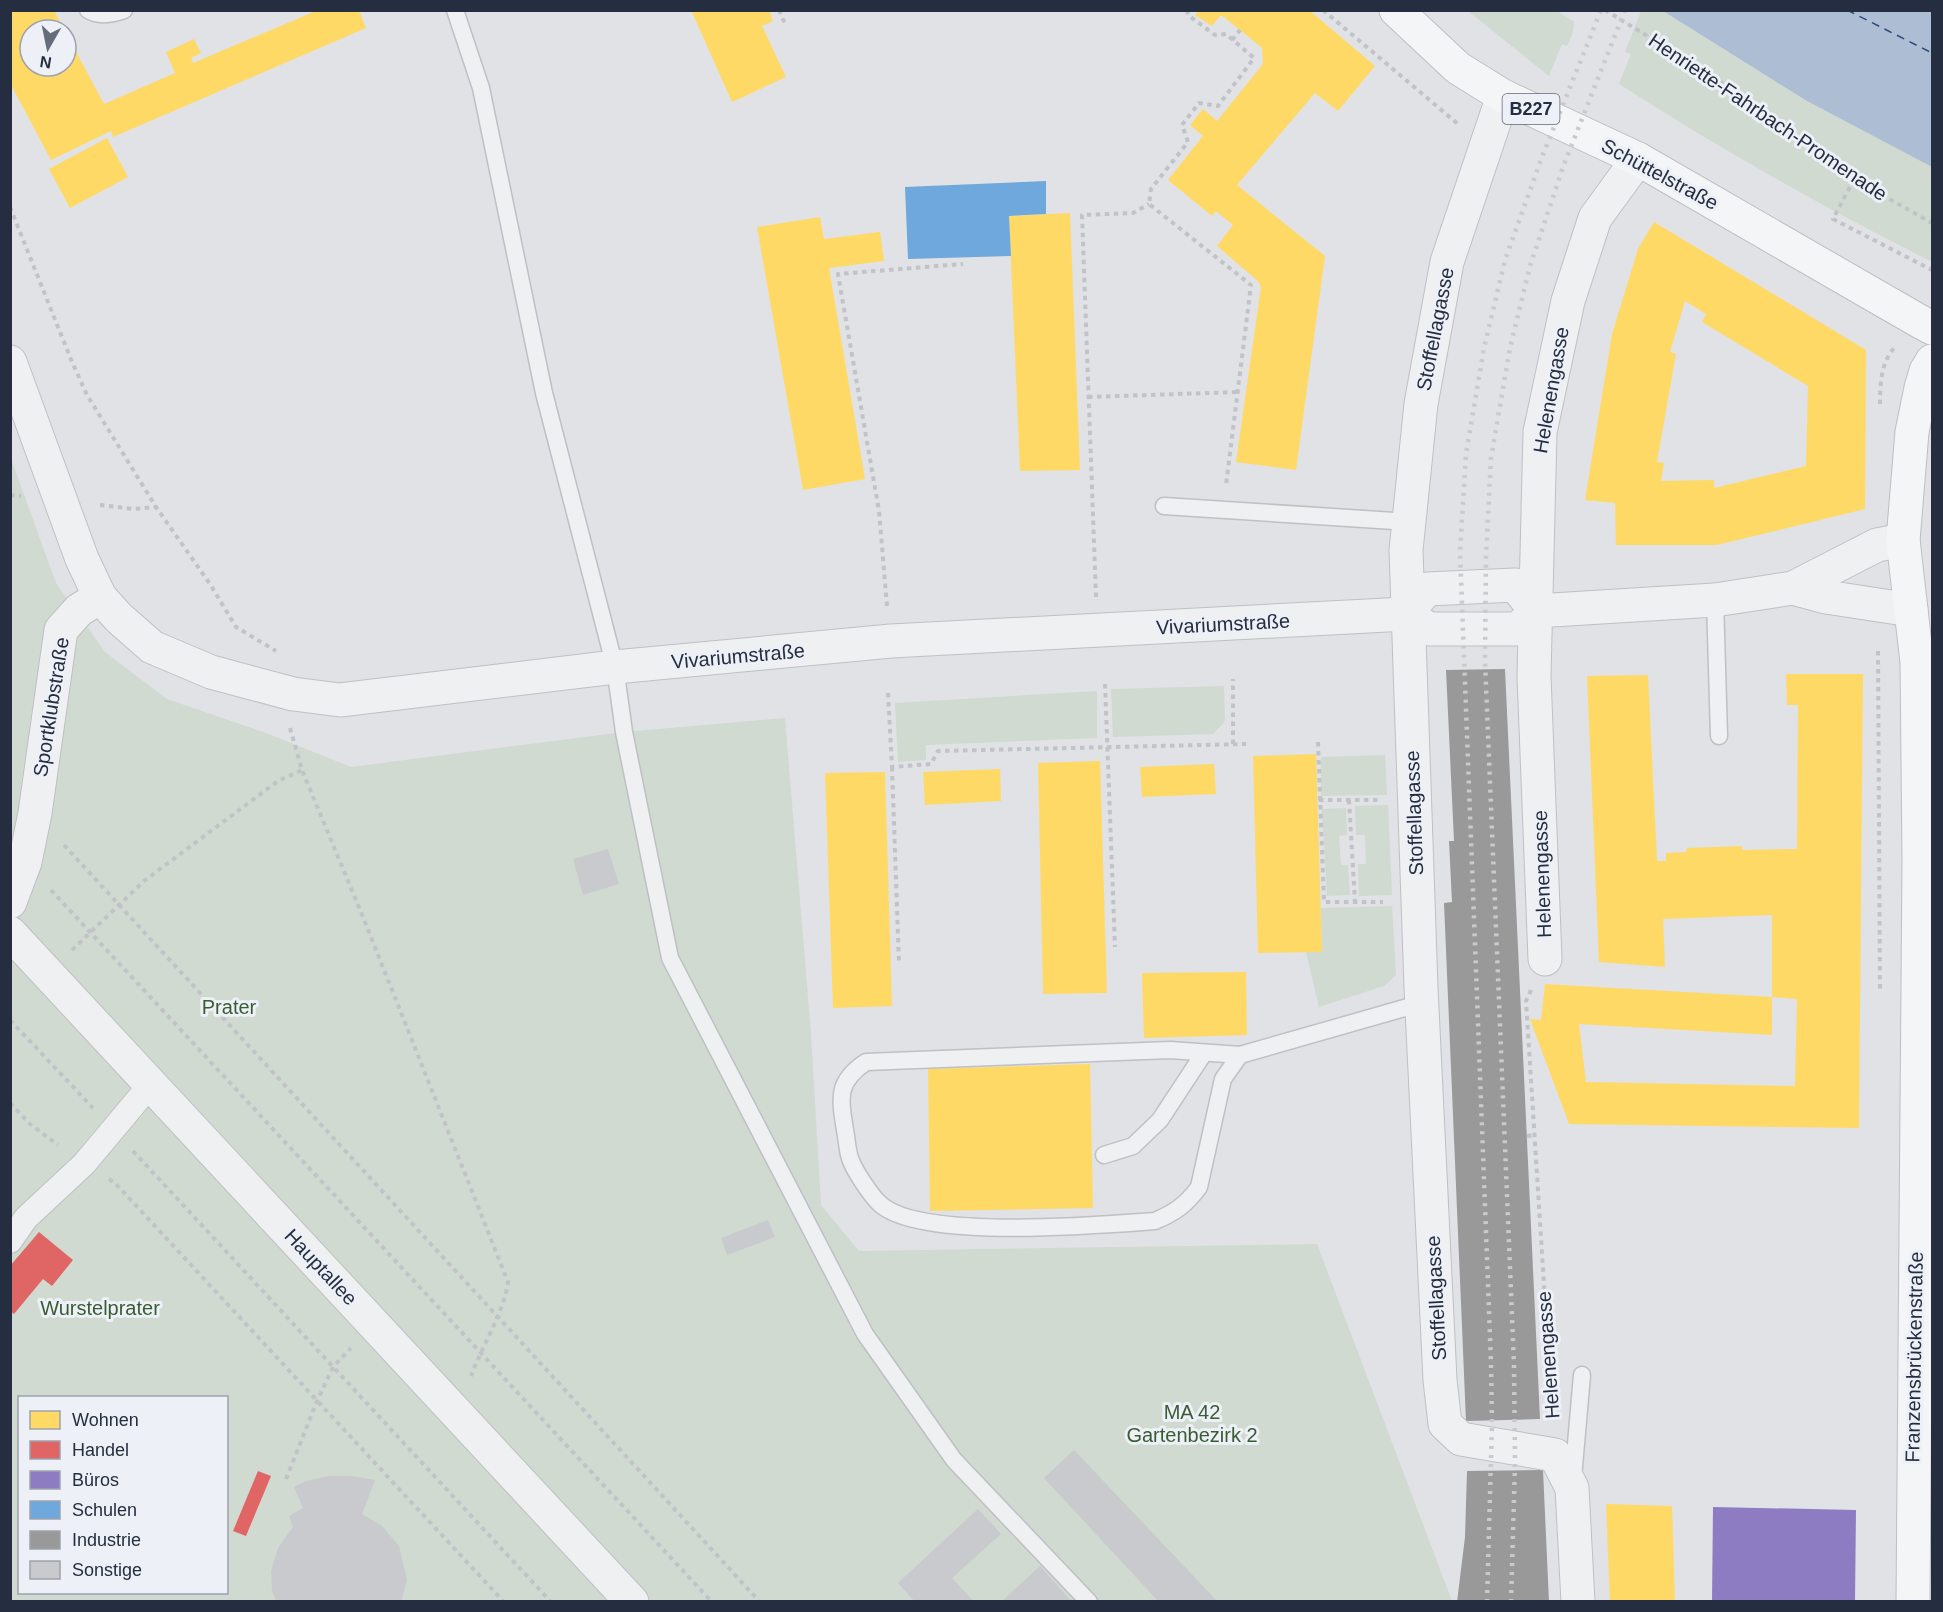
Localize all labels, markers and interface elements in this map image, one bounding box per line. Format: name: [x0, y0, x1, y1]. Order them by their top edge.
north arrow: [18, 18, 78, 78]
street label: Henriette-Fahrbach-Promenade: [1645, 29, 1891, 205]
text: N: [39, 53, 53, 72]
road number: B227: [1502, 94, 1559, 124]
street label: Schüttelstraße: [1598, 134, 1722, 214]
street label: Stoffellagasse: [1412, 265, 1458, 393]
street label: Helenengasse: [1529, 325, 1573, 455]
street label: Vivariumstraße: [1155, 610, 1291, 638]
street label: Sportklubstraße: [29, 636, 73, 778]
street label: Vivariumstraße: [670, 639, 806, 673]
street label: Stoffellagasse: [1401, 750, 1427, 876]
street label: Helenengasse: [1529, 810, 1555, 938]
park label: Prater: [202, 996, 257, 1018]
street label: Hauptallee: [280, 1225, 362, 1309]
street label: Stoffellagasse: [1422, 1235, 1450, 1361]
street label: Franzensbrückenstraße: [1901, 1251, 1927, 1463]
street label: Helenengasse: [1533, 1290, 1563, 1420]
park label: Wurstelprater: [40, 1297, 160, 1319]
legend: [18, 1396, 228, 1594]
park label: MA 42 Gartenbezirk 2: [1126, 1401, 1258, 1446]
text: Wohnen: [72, 1410, 139, 1430]
text: Handel: [72, 1440, 129, 1460]
text: Büros: [72, 1470, 119, 1490]
text: Schulen: [72, 1500, 137, 1520]
text: Industrie: [72, 1530, 141, 1550]
text: Sonstige: [72, 1560, 142, 1580]

